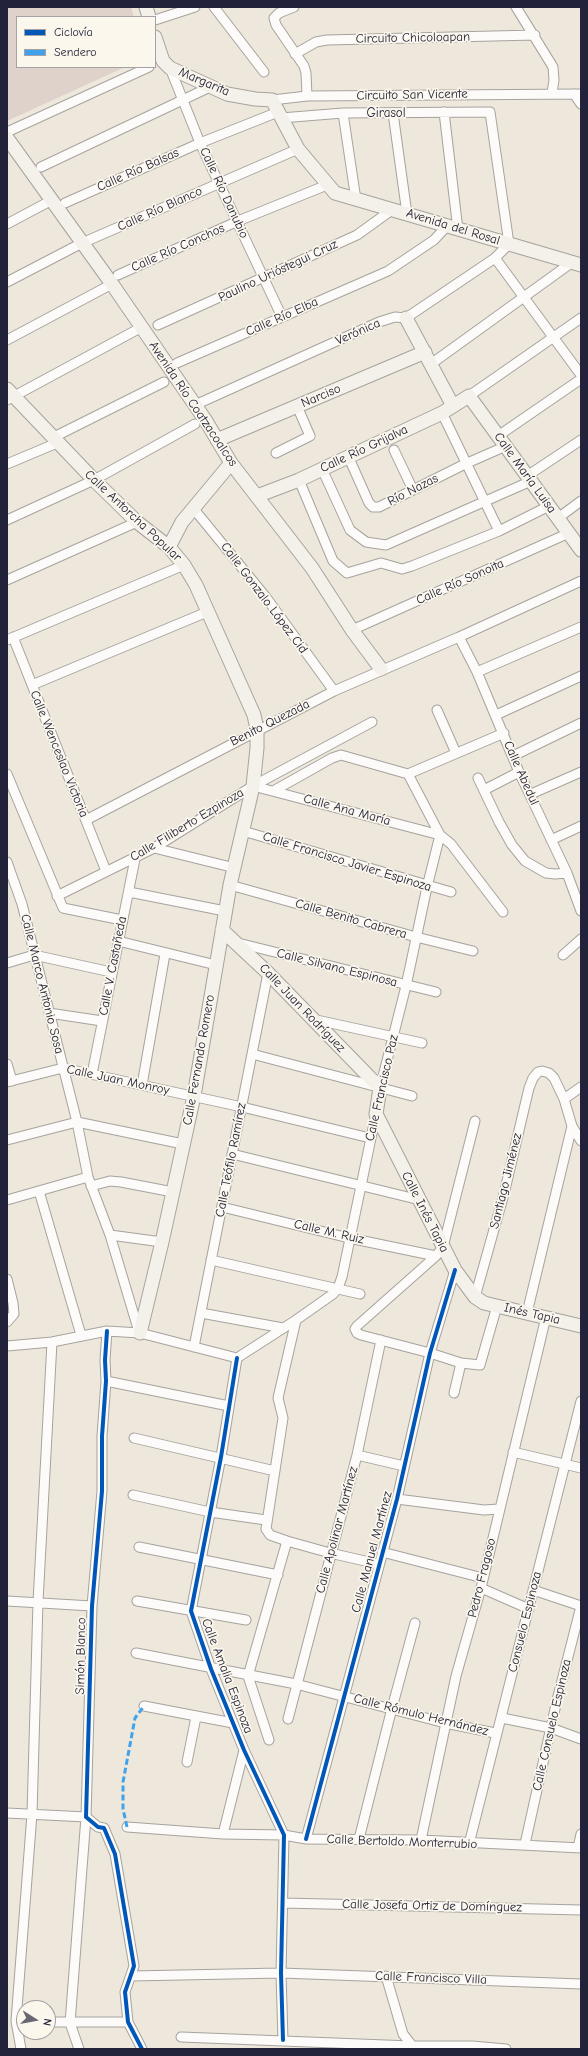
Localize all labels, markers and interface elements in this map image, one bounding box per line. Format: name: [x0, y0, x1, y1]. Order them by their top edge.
legend: [16, 16, 156, 68]
text: Ciclovía: [54, 25, 93, 39]
street label: Circuito Chicoloapan: [356, 29, 470, 47]
text: Sendero: [54, 45, 97, 59]
street label: Margarita: [176, 64, 232, 100]
street label: Circuito San Vicente: [356, 86, 468, 104]
street label: Girasol: [367, 105, 405, 121]
street label: Calle Río Balsas: [95, 145, 181, 195]
street label: Calle Río Danubio: [196, 145, 252, 241]
street label: Calle Río Blanco: [115, 183, 205, 235]
street label: Avenida del Rosal: [404, 205, 502, 249]
street label: Calle Río Conchos: [129, 220, 227, 276]
street label: Paulino Urióstegui Cruz: [216, 237, 340, 305]
street label: Calle Río Elba: [243, 294, 321, 340]
street label: Verónica: [333, 315, 383, 349]
street label: Avenida Río Coatzacoalcos: [145, 338, 241, 470]
street label: Narciso: [299, 381, 343, 411]
street label: Calle Río Grijalva: [318, 422, 410, 476]
street label: Calle María Luisa: [490, 430, 560, 516]
street label: Calle Antorcha Popular: [81, 467, 185, 565]
street label: Río Nazas: [385, 471, 441, 509]
street label: Calle Gonzalo López Cid: [217, 539, 311, 657]
street label: Calle Río Sonoita: [414, 556, 506, 608]
street label: Calle Wenceslao Victoria: [26, 688, 92, 820]
street label: Benito Quezada: [228, 696, 312, 750]
street label: Calle Abedul: [500, 738, 542, 808]
street label: Calle Filiberto Ezpinoza: [127, 785, 247, 865]
street label: Calle Ana María: [302, 791, 392, 829]
street label: Calle Francisco Javier Espinoza: [261, 829, 433, 895]
street label: Calle Benito Cabrera: [293, 896, 409, 942]
street label: Calle Marco Antonio Sosa: [17, 913, 67, 1055]
street label: Calle V. Castañeda: [96, 915, 130, 1017]
street label: Calle Silvano Espinosa: [275, 945, 399, 991]
street label: Calle Juan Rodríguez: [256, 960, 348, 1056]
street label: Calle Fernando Romero: [180, 993, 218, 1127]
street label: Calle Francisco Paz: [362, 1033, 402, 1143]
street label: Calle Juan Monroy: [65, 1061, 171, 1099]
street label: Calle Teófilo Ramírez: [212, 1102, 250, 1218]
street label: Santiago Jiménez: [487, 1132, 525, 1230]
street label: Calle Inés Tapia: [398, 1169, 452, 1255]
street label: Calle M. Ruiz: [292, 1216, 366, 1248]
street label: Inés Tapia: [502, 1300, 562, 1328]
street label: Calle Apolinar Martínez: [313, 1465, 361, 1595]
street label: Calle Manuel Martínez: [348, 1490, 396, 1614]
street label: Pedro Fragoso: [465, 1537, 499, 1619]
street label: Consuelo Espinoza: [505, 1570, 545, 1674]
street label: Calle Amalia Espinoza: [198, 1616, 256, 1736]
street label: Simón Blanco: [73, 1617, 89, 1695]
street label: Calle Consuelo Espinoza: [529, 1658, 575, 1792]
street label: Calle Rómulo Hernández: [352, 1691, 490, 1739]
street label: Calle Bertoldo Monterrubio: [326, 1832, 478, 1852]
street label: Calle Josefa Ortiz de Domínguez: [342, 1897, 522, 1915]
street label: Calle Francisco Villa: [375, 1968, 487, 1988]
north arrow: [16, 2000, 56, 2040]
text: N: [40, 2017, 54, 2027]

